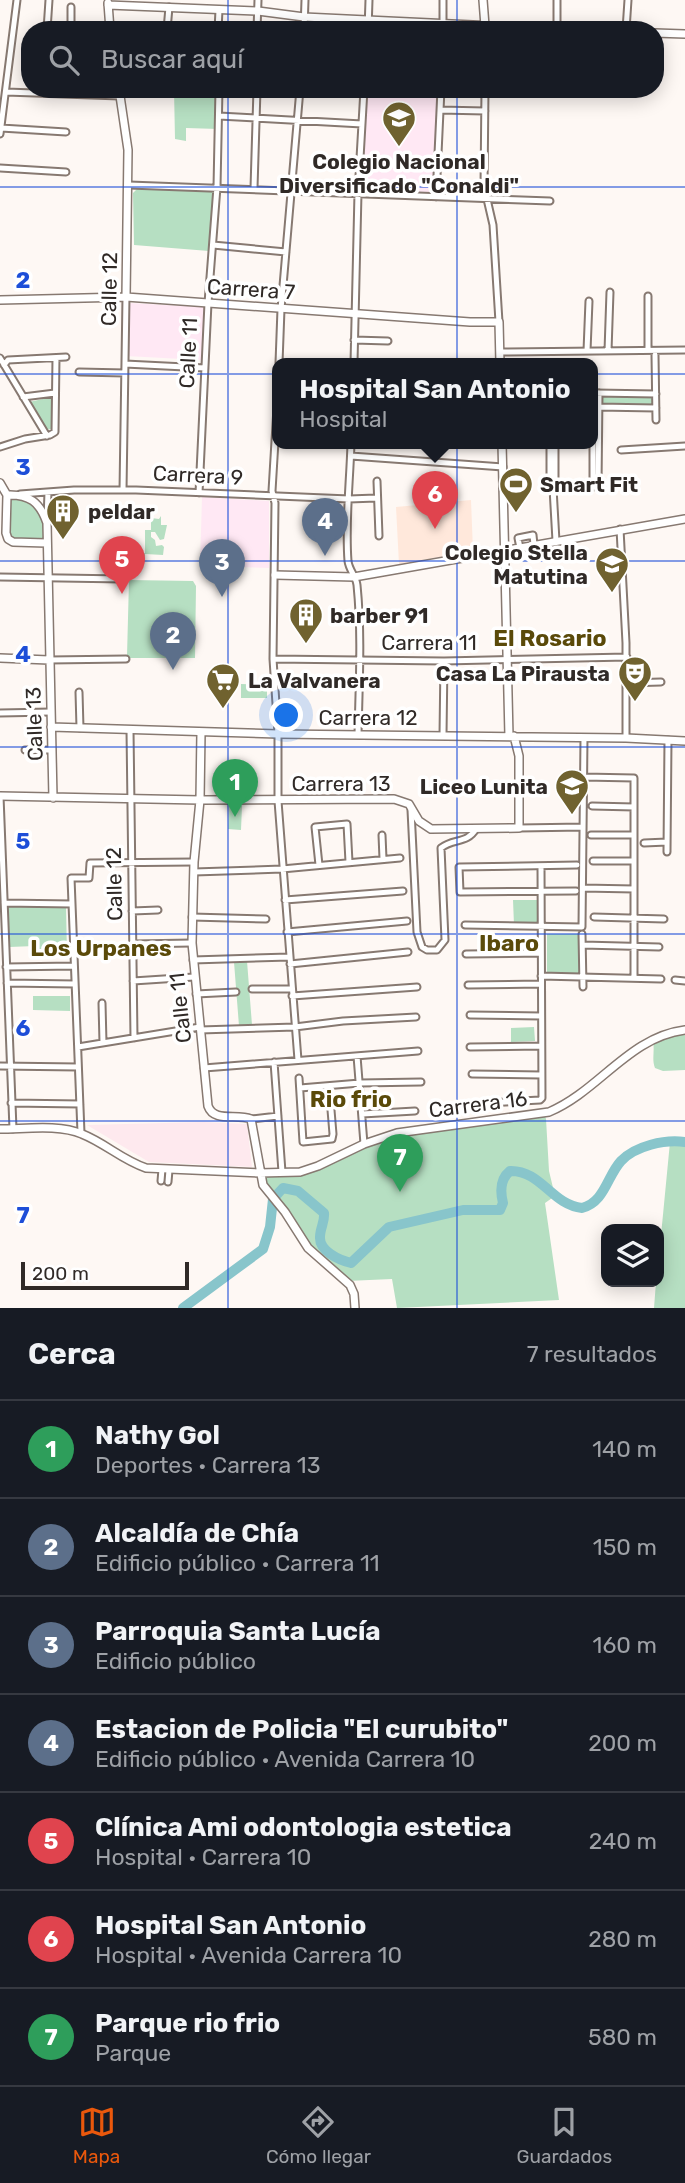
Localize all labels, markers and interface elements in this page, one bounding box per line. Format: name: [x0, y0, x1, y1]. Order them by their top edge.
search box: [21, 21, 664, 98]
icon: search: [45, 41, 83, 79]
text: Buscar aquí: [101, 44, 243, 75]
school or university icon: Colegio Nacional Diversificado "Conaldi": [380, 99, 418, 148]
place label: Colegio Nacional Diversificado "Conaldi": [279, 149, 519, 198]
street label: Calle 12: [96, 252, 122, 326]
text: 2: [16, 266, 30, 294]
street label: Carrera 7: [206, 273, 296, 305]
street label: Calle 11: [174, 317, 202, 389]
popup: [272, 358, 598, 449]
text: Hospital San Antonio: [299, 374, 571, 405]
text: Hospital: [299, 405, 387, 433]
text: 3: [15, 453, 31, 481]
street label: Carrera 9: [152, 460, 244, 490]
sports icon: Smart Fit: [497, 465, 535, 514]
pin: 6: [412, 471, 458, 529]
place label: Smart Fit: [540, 472, 638, 497]
building icon: peldar: [44, 492, 82, 541]
pin: 4: [302, 498, 348, 556]
place label: peldar: [88, 499, 155, 524]
pin: 5: [99, 536, 145, 594]
pin: 3: [199, 539, 245, 597]
place label: Colegio Stella Matutina: [445, 540, 588, 589]
school or university icon: Colegio Stella Matutina: [593, 545, 631, 594]
building icon: barber 91: [287, 596, 325, 645]
place label: barber 91: [330, 603, 428, 628]
pin: 2: [150, 612, 196, 670]
district label: El Rosario: [493, 624, 607, 652]
street label: Carrera 11: [381, 630, 477, 655]
text: 4: [15, 640, 31, 668]
theatre icon: Casa La Pirausta: [616, 654, 654, 703]
supermarket icon: La Valvanera: [204, 661, 242, 710]
place label: Casa La Pirausta: [436, 661, 610, 686]
place label: La Valvanera: [248, 668, 381, 693]
street label: Calle 13: [20, 686, 48, 762]
your location: [269, 698, 303, 732]
street label: Carrera 12: [319, 705, 417, 730]
pin: 1: [212, 759, 258, 817]
school or university icon: Liceo Lunita: [553, 767, 591, 816]
street label: Carrera 13: [291, 771, 391, 796]
place label: Liceo Lunita: [420, 774, 548, 799]
text: 5: [16, 827, 31, 855]
street label: Calle 12: [101, 847, 127, 921]
district label: Ibaro: [479, 929, 539, 957]
district label: Los Urpanes: [30, 934, 172, 962]
street label: Calle 11: [164, 972, 196, 1044]
text: 6: [16, 1014, 31, 1042]
district label: Rio frio: [310, 1085, 392, 1113]
street label: Carrera 16: [427, 1086, 529, 1122]
pin: 7: [377, 1134, 423, 1192]
text: 7: [16, 1201, 30, 1229]
map controls: [601, 1224, 664, 1287]
button: layers: [601, 1224, 664, 1287]
scale bar: [21, 1259, 189, 1291]
text: 200 m: [32, 1262, 89, 1285]
text: Cerca: [28, 1336, 116, 1372]
text: 7 resultados: [527, 1340, 657, 1368]
text: Nathy Gol: [95, 1420, 220, 1451]
text: 1: [45, 1435, 57, 1463]
text: 140 m: [592, 1435, 657, 1463]
text: Deportes · Carrera 13: [95, 1451, 321, 1479]
text: Alcaldía de Chía: [95, 1518, 299, 1549]
text: 2: [44, 1533, 58, 1561]
text: 150 m: [593, 1533, 657, 1561]
text: Edificio público · Carrera 11: [95, 1549, 380, 1577]
text: Parroquia Santa Lucía: [95, 1616, 381, 1647]
text: 3: [43, 1631, 59, 1659]
text: 160 m: [593, 1631, 657, 1659]
text: Edificio público: [95, 1647, 256, 1675]
text: Estacion de Policia "El curubito": [95, 1714, 508, 1745]
text: 4: [43, 1729, 59, 1757]
text: 200 m: [588, 1729, 657, 1757]
text: Edificio público · Avenida Carrera 10: [95, 1745, 475, 1773]
text: Clínica Ami odontologia estetica: [95, 1812, 512, 1843]
text: 5: [44, 1827, 58, 1855]
text: 240 m: [589, 1827, 657, 1855]
text: Hospital · Carrera 10: [95, 1843, 311, 1871]
text: Hospital San Antonio: [95, 1910, 366, 1941]
text: 6: [44, 1925, 58, 1953]
text: 280 m: [588, 1925, 657, 1953]
text: Hospital · Avenida Carrera 10: [95, 1941, 402, 1969]
text: Parque rio frio: [95, 2008, 280, 2039]
text: 7: [44, 2023, 58, 2051]
text: 580 m: [588, 2023, 657, 2051]
text: Parque: [95, 2039, 171, 2067]
tab: Mapa: [73, 2103, 120, 2168]
tab: Cómo llegar: [266, 2103, 371, 2168]
tab: Guardados: [517, 2103, 612, 2168]

